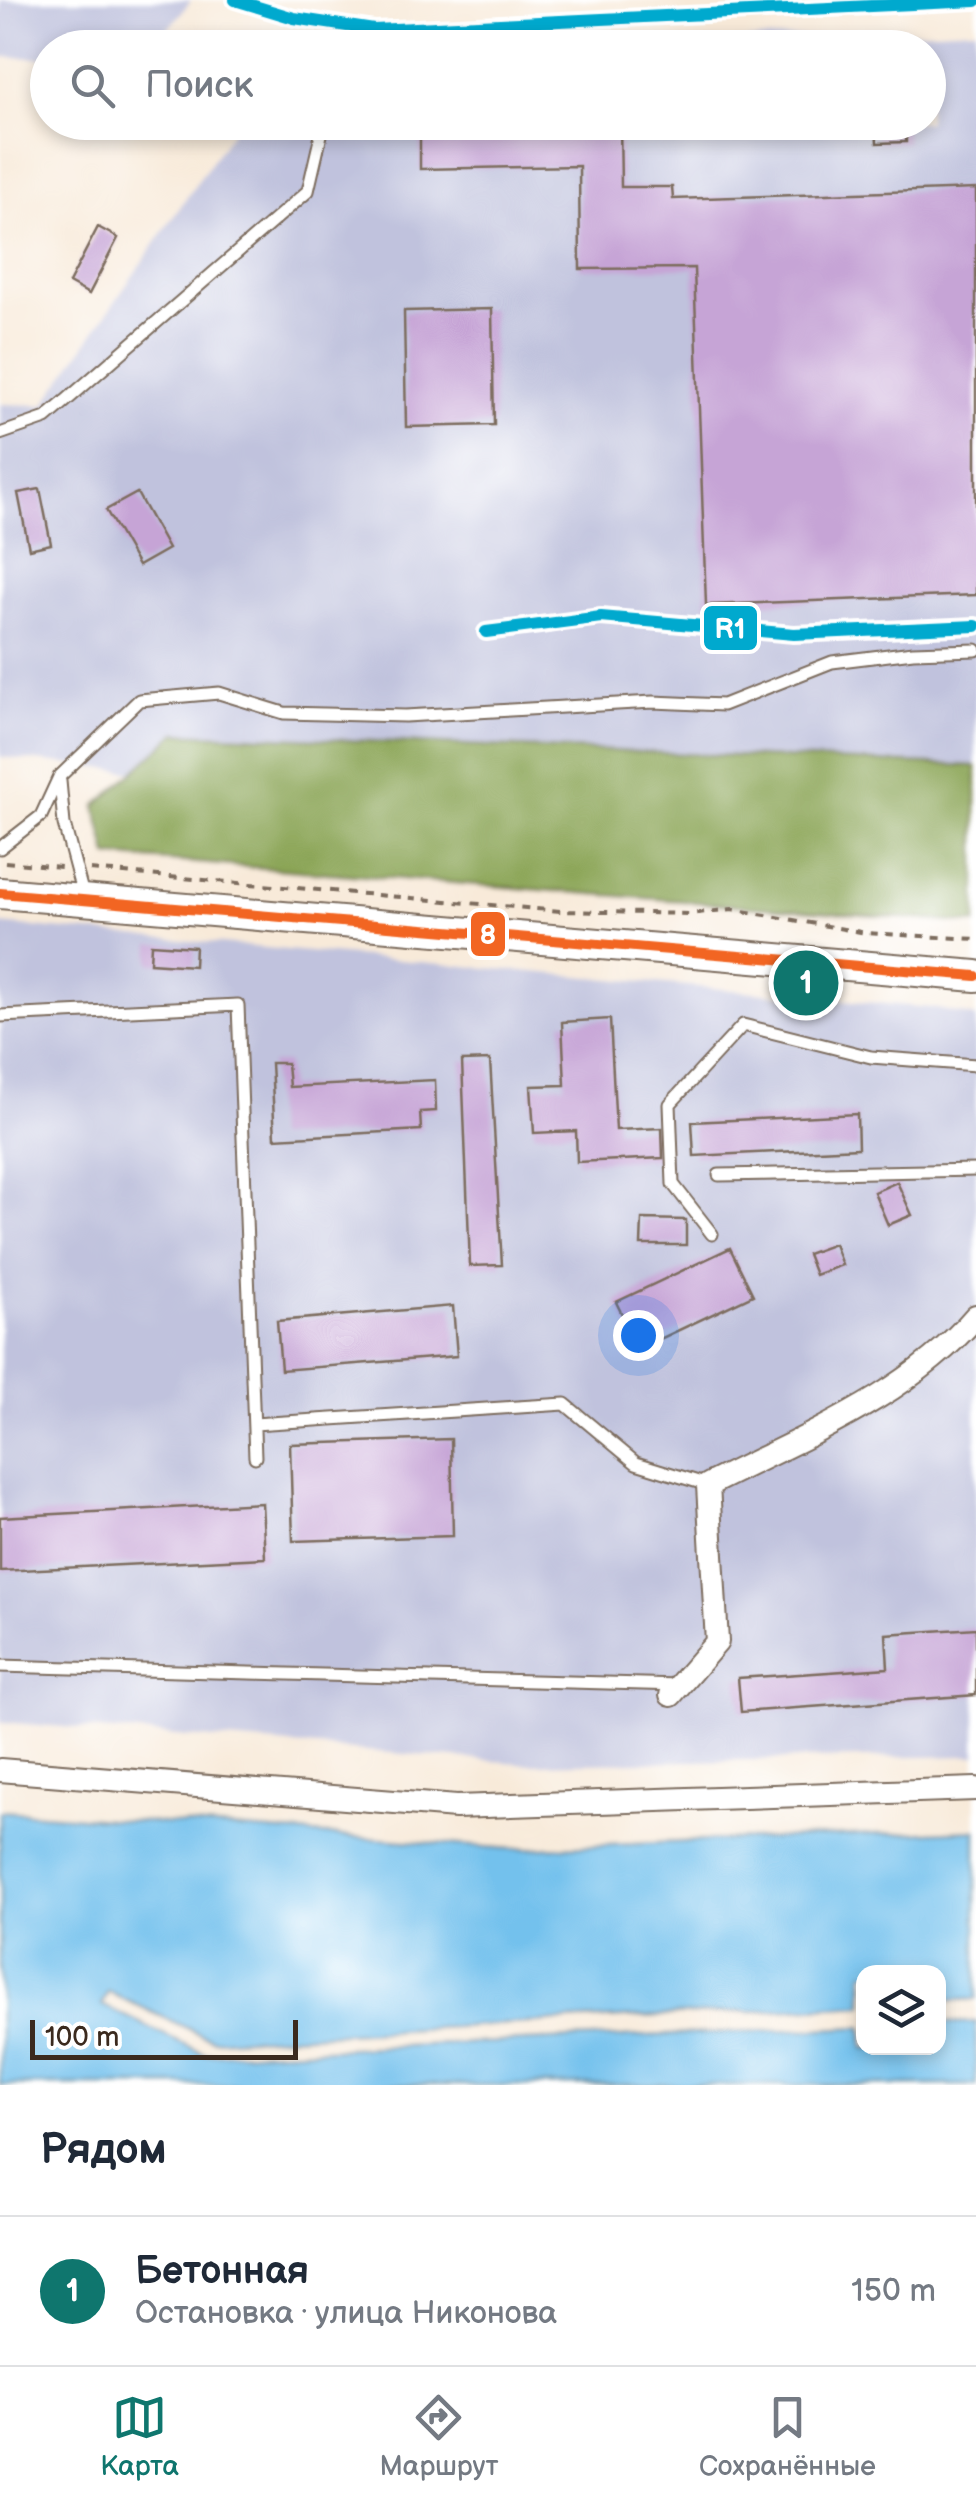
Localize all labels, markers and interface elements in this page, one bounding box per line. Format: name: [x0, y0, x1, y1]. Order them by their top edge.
search box: [30, 30, 946, 140]
icon: search: [65, 58, 120, 113]
text: Поиск: [145, 63, 253, 108]
line badge: R1: [702, 604, 759, 652]
text: R1: [715, 613, 745, 646]
line badge: 8: [469, 910, 507, 958]
text: 8: [480, 919, 496, 952]
pin: 1: [774, 946, 838, 1020]
your location: [613, 1310, 664, 1361]
map controls: [856, 1965, 946, 2055]
button: layers: [856, 1965, 946, 2055]
scale bar: [30, 2015, 298, 2060]
text: 100 m: [45, 2021, 119, 2054]
text: Рядом: [40, 2125, 167, 2176]
text: Бетонная: [135, 2249, 309, 2294]
text: 1: [66, 2272, 79, 2311]
text: 150 m: [851, 2272, 936, 2311]
text: Остановка · улица Никонова: [135, 2294, 557, 2333]
tab: Карта: [100, 2390, 179, 2483]
tab: Маршрут: [379, 2390, 499, 2483]
tab: Сохранённые: [699, 2390, 876, 2483]

